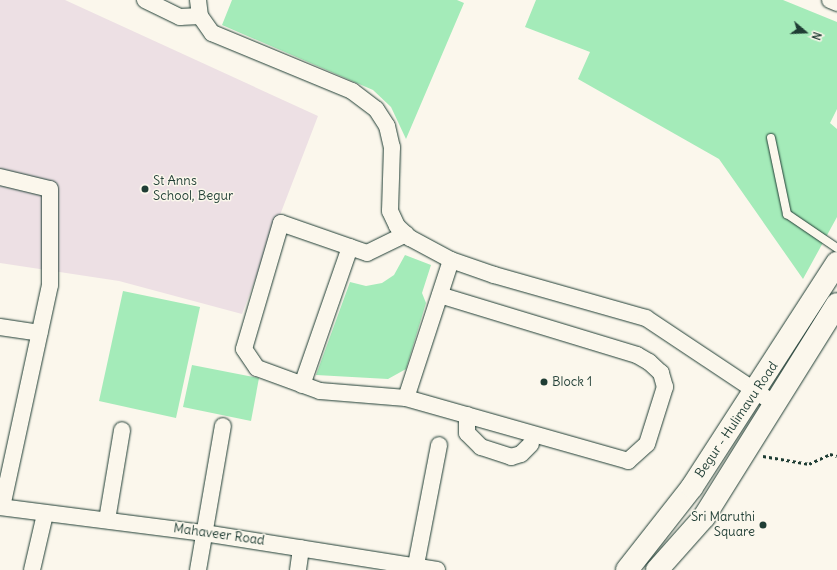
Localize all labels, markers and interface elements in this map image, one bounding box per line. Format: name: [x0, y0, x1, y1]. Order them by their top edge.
north arrow: [785, 12, 825, 52]
text: N: [808, 30, 824, 42]
place label: St Anns School, Begur: [153, 174, 233, 205]
marker: St Anns School, Begur: [140, 184, 150, 194]
street label: Begur - Hulimavu Road: [692, 359, 782, 481]
place label: Block 1: [552, 374, 592, 390]
marker: Block 1: [539, 377, 549, 387]
place label: Sri Maruthi Square: [691, 510, 755, 541]
marker: Sri Maruthi Square: [758, 520, 768, 530]
street label: Mahaveer Road: [172, 521, 266, 549]

